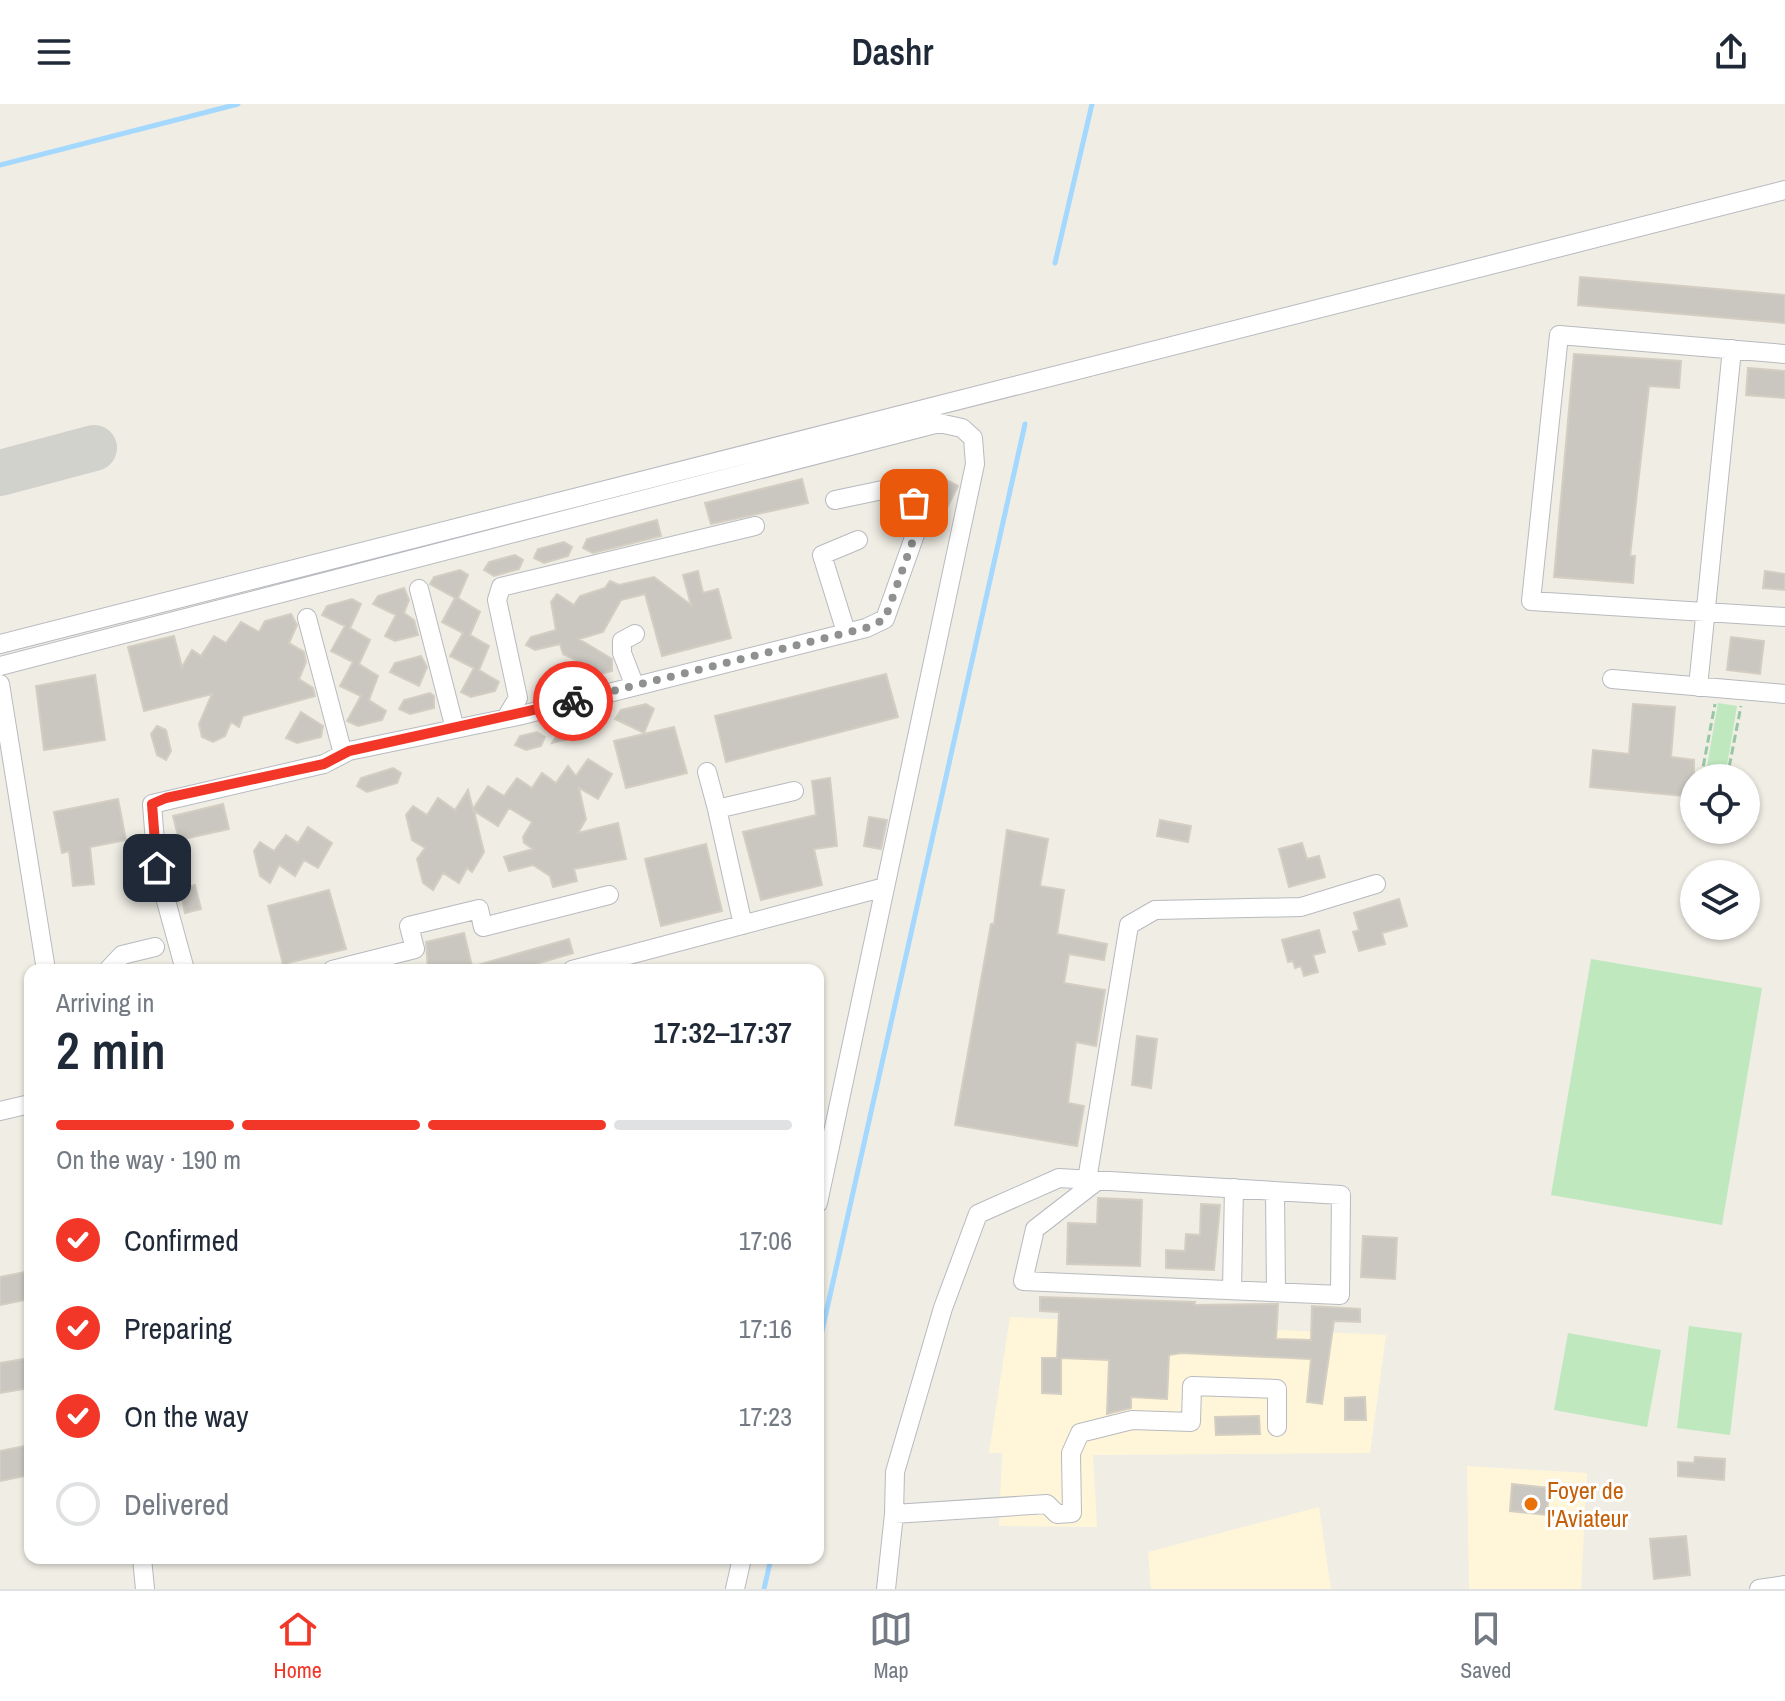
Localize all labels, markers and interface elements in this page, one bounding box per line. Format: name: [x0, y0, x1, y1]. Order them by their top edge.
text: Dashr: [852, 28, 933, 76]
icon: menu: [32, 30, 76, 74]
icon: share: [1709, 30, 1753, 74]
pin: [880, 469, 948, 537]
icon: bag: [892, 481, 936, 525]
courier: [533, 661, 613, 741]
icon: bike: [551, 679, 595, 723]
map controls: [1680, 764, 1760, 940]
button: locate: [1680, 764, 1760, 844]
pin: [123, 834, 191, 902]
icon: home: [135, 846, 179, 890]
button: layers: [1680, 860, 1760, 940]
text: Arriving in: [56, 985, 154, 1020]
text: 17:32–17:37: [653, 1012, 792, 1052]
text: 2 min: [56, 1015, 166, 1085]
text: On the way · 190 m: [56, 1142, 241, 1177]
icon: check: [56, 1218, 100, 1262]
text: Confirmed: [124, 1220, 239, 1260]
text: 17:06: [739, 1223, 792, 1258]
icon: check: [56, 1306, 100, 1350]
text: Preparing: [124, 1308, 232, 1348]
text: 17:16: [739, 1311, 792, 1346]
icon: check: [56, 1394, 100, 1438]
text: On the way: [124, 1396, 248, 1436]
text: 17:23: [739, 1399, 792, 1434]
place label: Foyer de l'Aviateur: [1547, 1474, 1629, 1534]
text: Delivered: [124, 1484, 229, 1524]
marker: Foyer de l'Aviateur: [1522, 1495, 1540, 1513]
tab: Home: [274, 1607, 322, 1685]
tab: Map: [869, 1607, 913, 1685]
tab: Saved: [1460, 1607, 1511, 1685]

